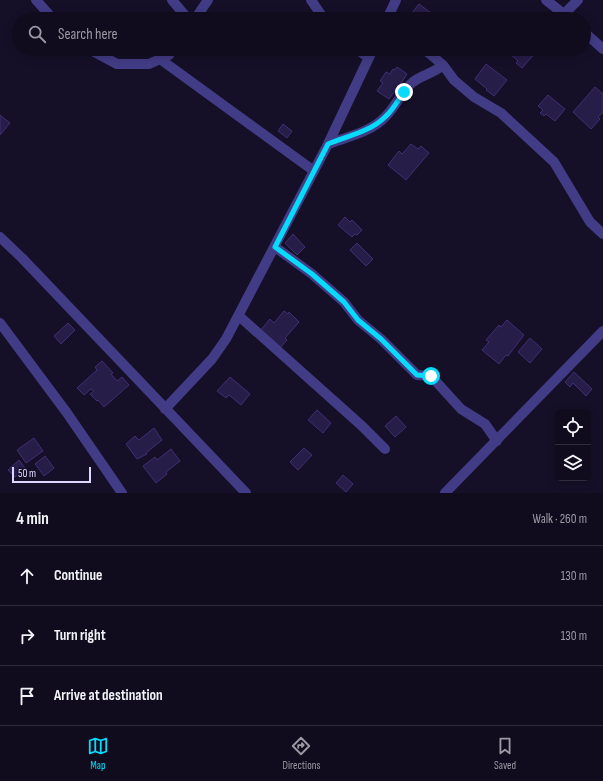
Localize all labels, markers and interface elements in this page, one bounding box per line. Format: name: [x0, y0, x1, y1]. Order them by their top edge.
search box: [12, 12, 591, 56]
icon: search: [26, 23, 48, 45]
text: Search here: [58, 25, 118, 44]
route end: [395, 83, 413, 101]
route start: [422, 367, 440, 385]
map controls: [555, 409, 591, 481]
button: locate: [555, 409, 591, 445]
button: layers: [555, 445, 591, 481]
scale bar: [12, 465, 91, 484]
text: 50 m: [18, 467, 36, 480]
text: 4 min: [16, 509, 49, 529]
text: Walk · 260 m: [533, 511, 587, 527]
icon: ahead: [16, 565, 38, 587]
text: Continue: [54, 566, 103, 585]
text: 130 m: [561, 568, 587, 584]
icon: right: [16, 625, 38, 647]
text: Turn right: [54, 626, 106, 645]
text: 130 m: [561, 628, 587, 644]
icon: arrive: [16, 685, 38, 707]
text: Arrive at destination: [54, 686, 163, 705]
tab: Map: [87, 735, 109, 772]
tab: Directions: [283, 735, 320, 772]
tab: Saved: [494, 735, 516, 772]

